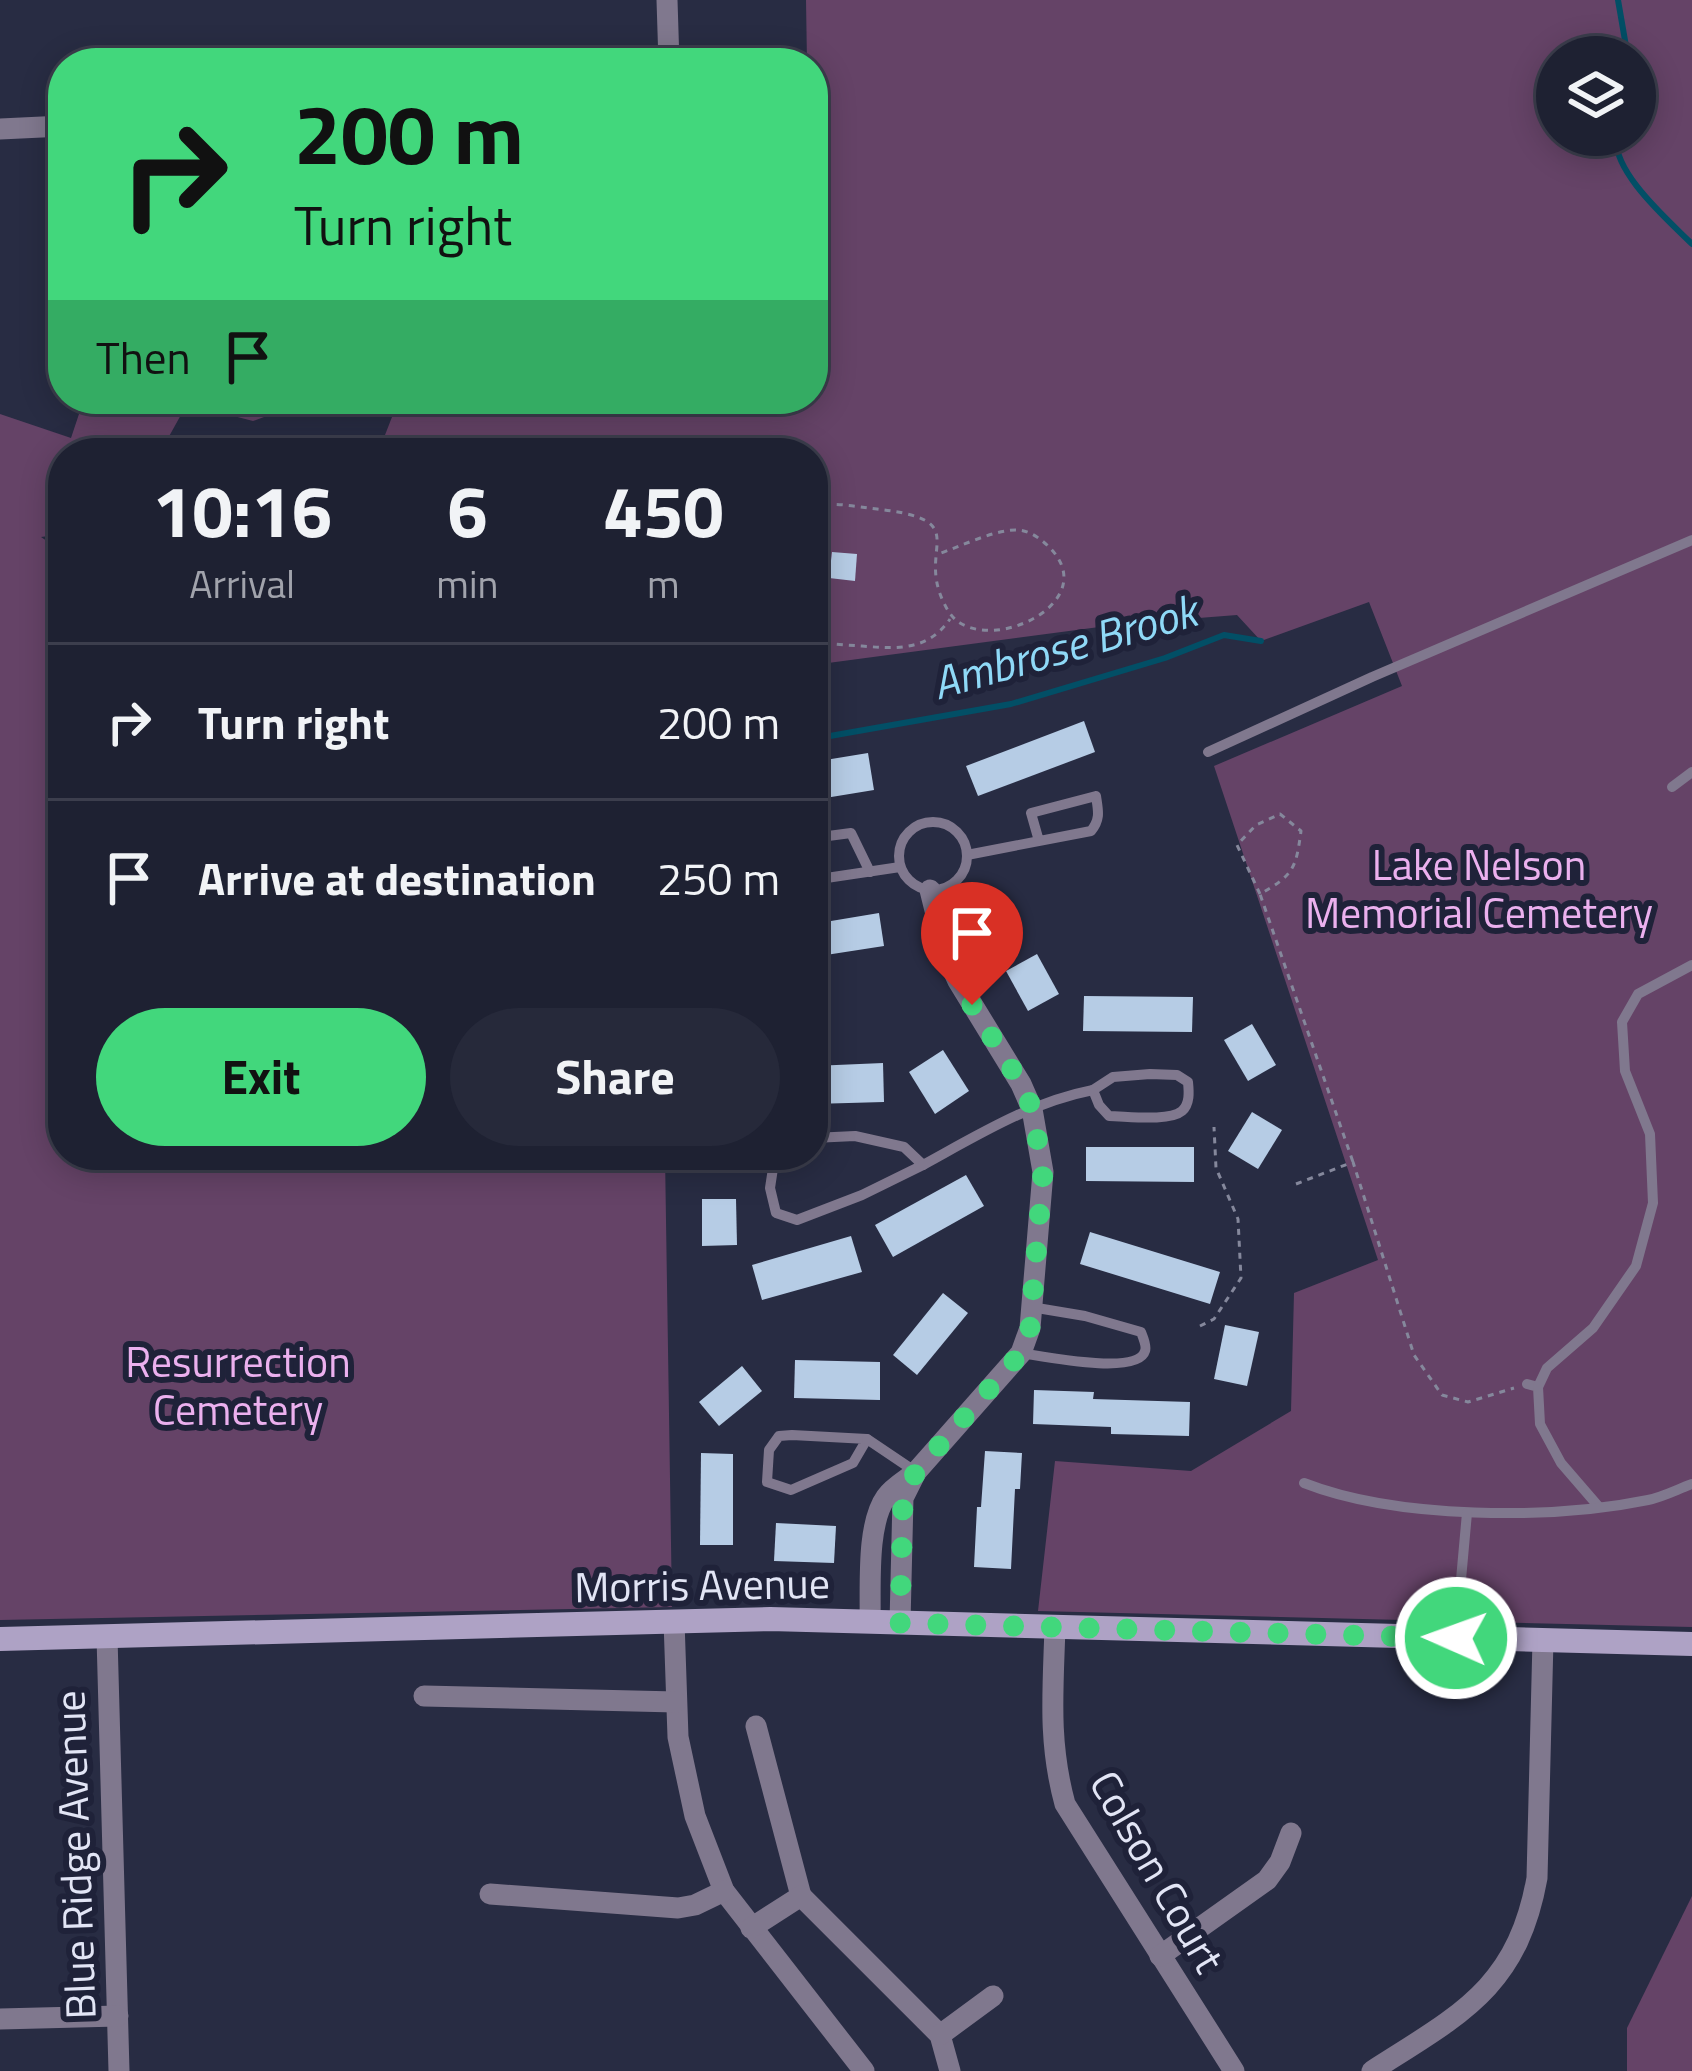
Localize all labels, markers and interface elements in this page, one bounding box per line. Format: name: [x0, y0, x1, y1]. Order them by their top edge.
map controls: [1536, 36, 1656, 156]
button: layers: [1536, 36, 1656, 156]
text: 200 m: [294, 69, 524, 197]
icon: right: [96, 96, 252, 252]
text: Turn right: [294, 184, 512, 266]
text: Then: [96, 323, 191, 391]
icon: arrive: [215, 324, 281, 390]
text: 10:16: [152, 455, 332, 565]
text: 6: [447, 455, 488, 565]
text: 450: [603, 455, 724, 565]
text: Arrival: [189, 554, 295, 613]
text: min: [436, 554, 498, 613]
text: m: [647, 554, 679, 613]
water label: Ambrose Brook: [924, 574, 1209, 716]
text: Turn right: [198, 688, 389, 756]
text: 200 m: [657, 688, 780, 756]
icon: right: [96, 689, 162, 755]
park label: Lake Nelson Memorial Cemetery: [1305, 832, 1653, 944]
text: Arrive at destination: [198, 844, 596, 912]
text: 250 m: [657, 844, 780, 912]
icon: arrive: [96, 845, 162, 911]
pin: [921, 882, 1023, 1005]
icon: arrive: [939, 900, 1005, 966]
button: Exit: [96, 1008, 426, 1146]
button: Share: [450, 1008, 780, 1146]
park label: Resurrection Cemetery: [125, 1329, 351, 1441]
street label: Morris Avenue: [574, 1550, 830, 1618]
position arrow: [1393, 1575, 1519, 1701]
street label: Blue Ridge Avenue: [36, 1689, 112, 2021]
street label: Colson Court: [1074, 1758, 1242, 1984]

